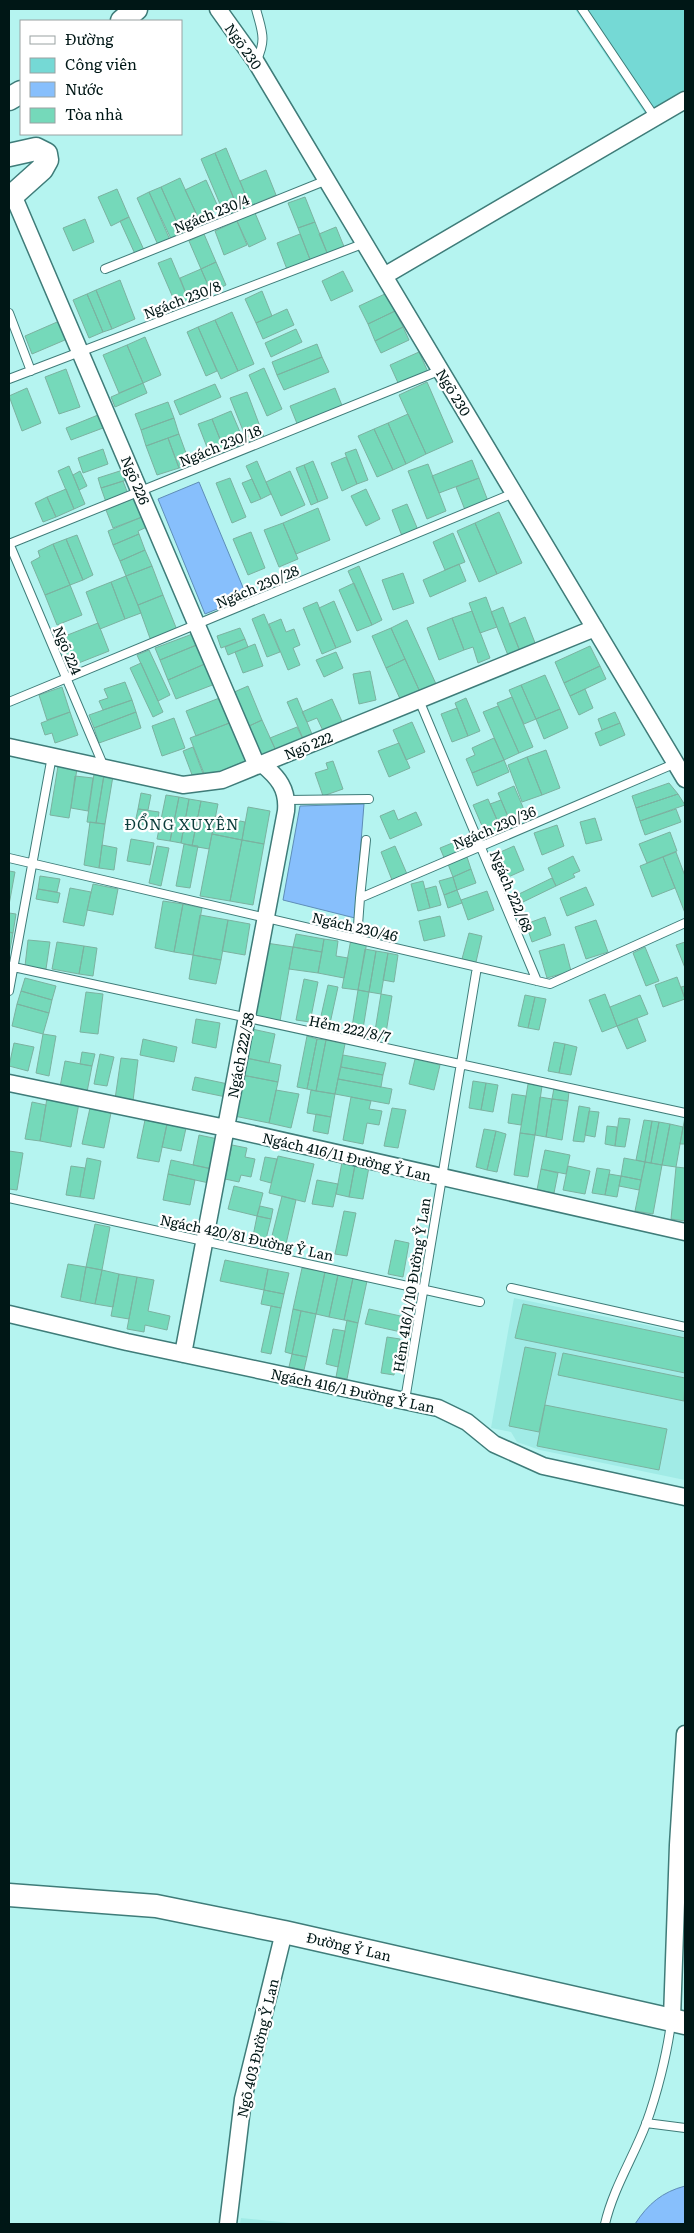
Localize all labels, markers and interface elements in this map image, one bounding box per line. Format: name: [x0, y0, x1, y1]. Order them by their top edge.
street label: Ngõ 230: [221, 19, 267, 73]
legend: [20, 20, 182, 135]
text: Đường: [65, 27, 114, 50]
text: Công viên: [65, 52, 137, 75]
text: Nước: [65, 77, 104, 100]
text: Tòa nhà: [65, 102, 124, 125]
street label: Ngách 230/4: [170, 189, 252, 237]
street label: Ngách 230/8: [140, 275, 224, 323]
street label: Ngõ 230: [432, 364, 476, 420]
street label: Ngách 230/18: [176, 419, 264, 471]
street label: Ngõ 226: [117, 452, 155, 508]
street label: Ngách 230/28: [212, 559, 302, 613]
street label: Ngõ 224: [49, 622, 87, 678]
street label: Ngõ 222: [281, 726, 335, 764]
street label: Ngách 230/36: [449, 800, 539, 854]
district label: ĐỔNG XUYÊN: [124, 812, 240, 835]
street label: Ngách 222/68: [486, 847, 538, 936]
street label: Ngách 230/46: [310, 906, 400, 946]
street label: Ngách 222/58: [222, 1010, 258, 1100]
street label: Hẻm 222/8/7: [307, 1010, 393, 1046]
street label: Ngách 416/11 Đường Ỷ Lan: [260, 1127, 434, 1185]
street label: Hẻm 416/1/10 Đường Ỷ Lan: [387, 1196, 435, 1374]
street label: Ngách 420/81 Đường Ỷ Lan: [158, 1209, 336, 1265]
street label: Ngách 416/1 Đường Ỷ Lan: [269, 1363, 437, 1417]
street label: Đường Ỷ Lan: [305, 1927, 393, 1965]
street label: Ngõ 403 Đường Ỷ Lan: [231, 1976, 283, 2120]

